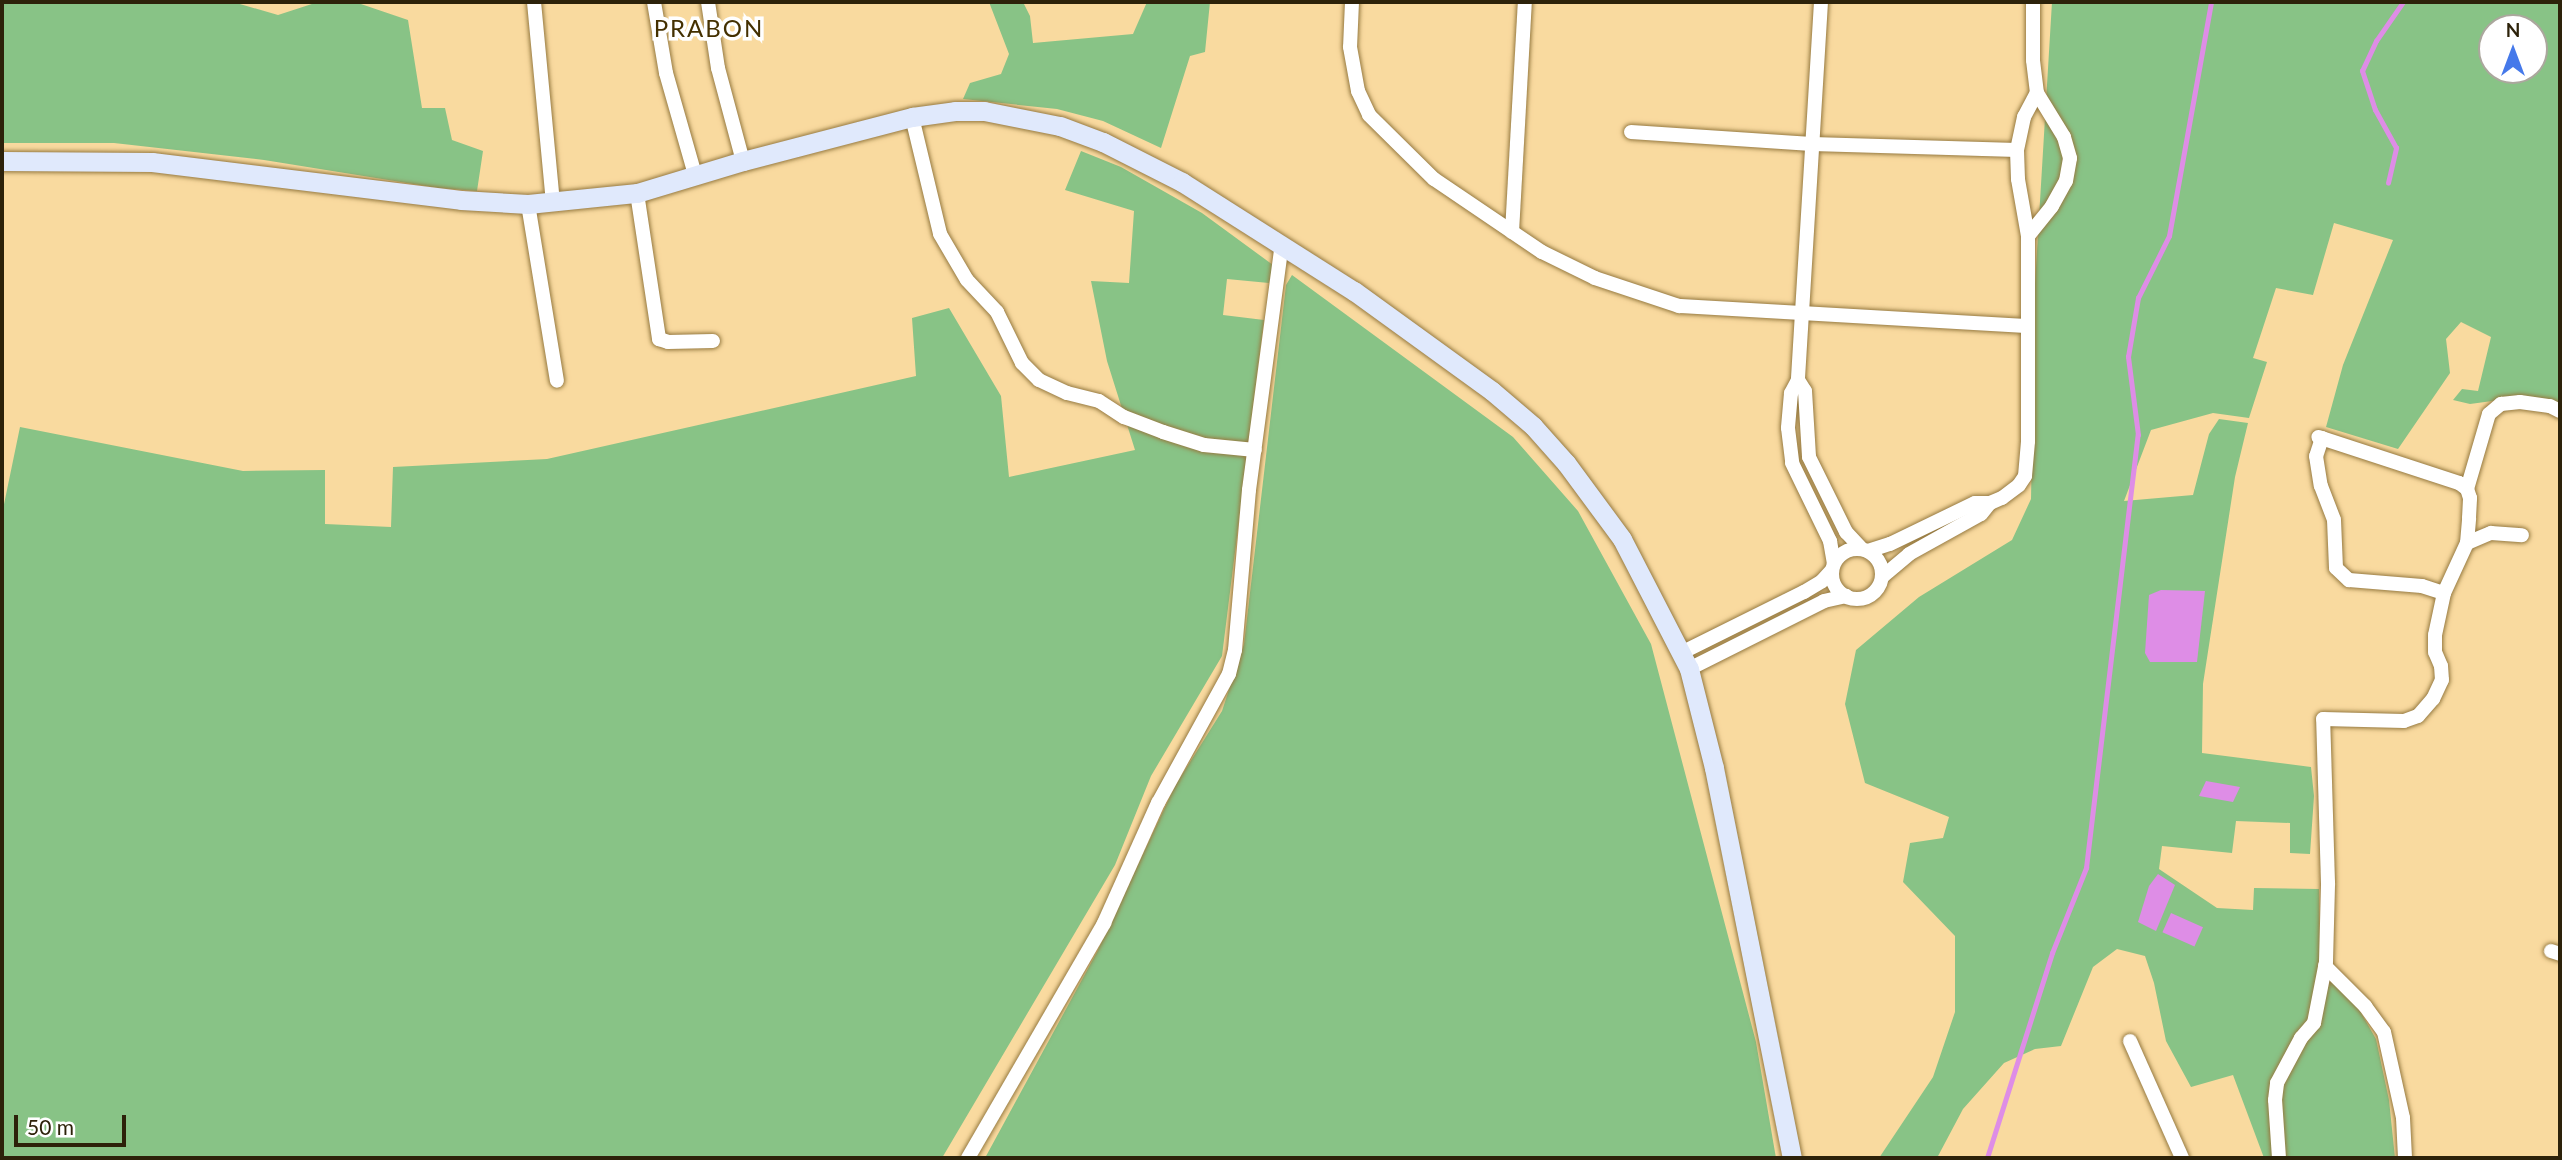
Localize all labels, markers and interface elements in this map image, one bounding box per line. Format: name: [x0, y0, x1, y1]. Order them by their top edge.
district label: PRABON: [654, 14, 764, 42]
north arrow: [2478, 14, 2548, 84]
text: N: [2506, 18, 2520, 41]
scale bar: [18, 1100, 130, 1144]
text: 50 m: [27, 1114, 74, 1139]

